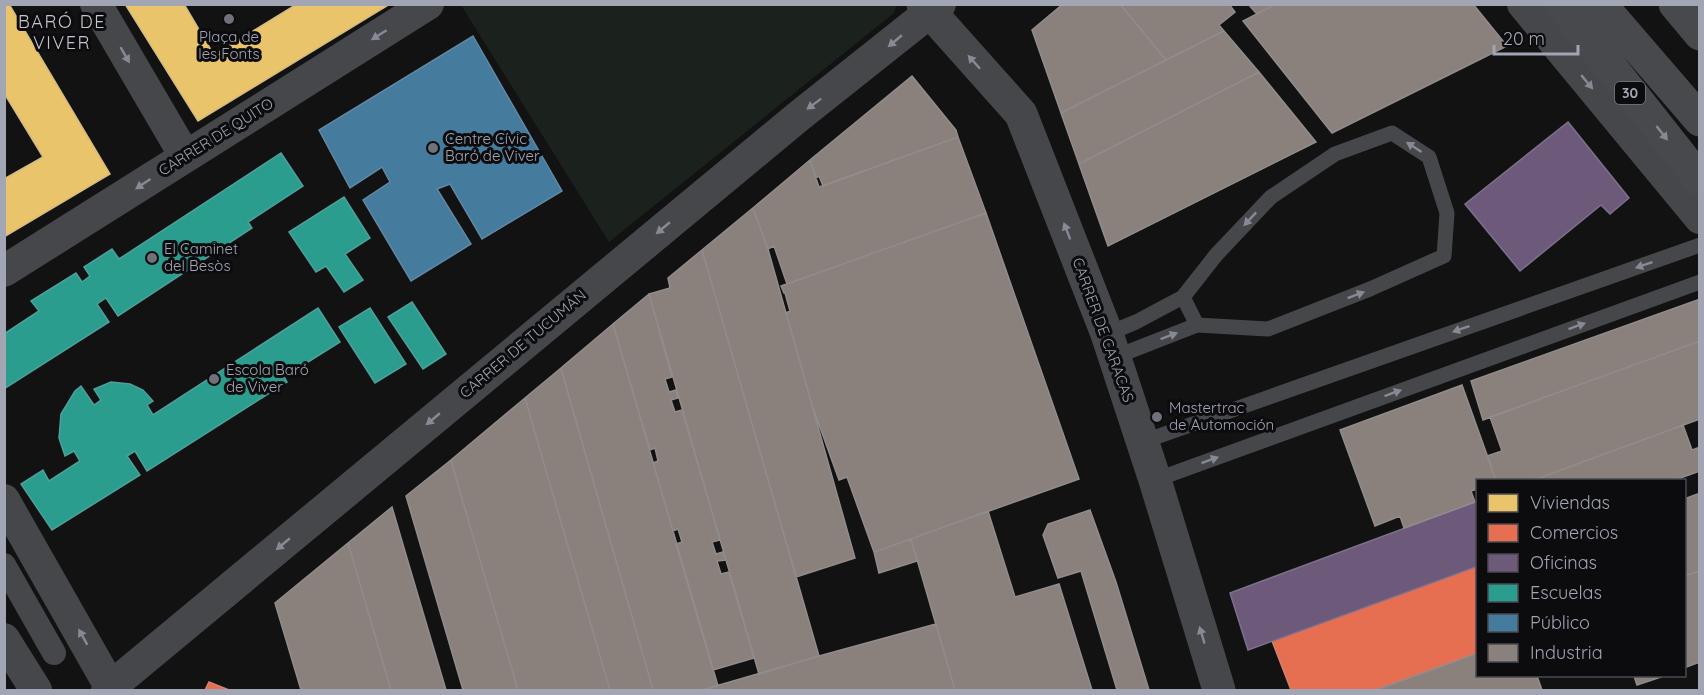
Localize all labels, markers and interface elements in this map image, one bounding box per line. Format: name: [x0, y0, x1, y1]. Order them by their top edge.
district label: BARÓ DE VIVER: [18, 10, 106, 54]
marker: Plaça de les Fonts: [222, 12, 236, 26]
scale bar: [1494, 18, 1578, 56]
place label: Plaça de les Fonts: [198, 27, 260, 63]
text: 20 m: [1503, 27, 1545, 50]
one-way arrow: [371, 30, 387, 41]
one-way arrow: [887, 34, 903, 47]
one-way arrow: [120, 47, 131, 63]
one-way arrow: [967, 55, 981, 70]
one-way arrow: [1580, 74, 1593, 90]
road number: 30: [1615, 82, 1645, 104]
street label: CARRER DE QUITO: [155, 94, 277, 180]
one-way arrow: [807, 98, 823, 110]
one-way arrow: [1656, 125, 1669, 141]
place label: Centre Cívic Baró de Viver: [445, 129, 540, 165]
marker: Centre Cívic Baró de Viver: [426, 141, 440, 155]
one-way arrow: [1406, 142, 1423, 153]
one-way arrow: [135, 178, 151, 190]
one-way arrow: [1244, 211, 1257, 226]
one-way arrow: [656, 221, 671, 233]
one-way arrow: [1062, 222, 1071, 240]
place label: El Caminet del Besòs: [164, 239, 238, 275]
marker: El Caminet del Besòs: [145, 251, 159, 265]
street label: CARRER DE CARACAS: [1068, 255, 1139, 405]
one-way arrow: [1635, 260, 1653, 270]
street label: CARRER DE TUCUMÁN: [456, 285, 590, 402]
one-way arrow: [1347, 290, 1365, 300]
one-way arrow: [1568, 321, 1586, 331]
one-way arrow: [1451, 325, 1469, 335]
one-way arrow: [1160, 331, 1178, 340]
place label: Escola Baró de Viver: [226, 360, 309, 396]
marker: Escola Baró de Viver: [207, 372, 221, 386]
one-way arrow: [1384, 388, 1402, 398]
place label: Mastertrac de Automoción: [1169, 398, 1274, 434]
marker: Mastertrac de Automoción: [1150, 410, 1164, 424]
one-way arrow: [426, 412, 441, 425]
one-way arrow: [1201, 455, 1219, 465]
legend: [1476, 479, 1686, 677]
text: Viviendas: [1530, 491, 1610, 514]
text: Comercios: [1530, 521, 1618, 544]
one-way arrow: [276, 537, 291, 550]
text: Oficinas: [1530, 551, 1597, 574]
text: Escuelas: [1530, 581, 1602, 604]
text: Público: [1530, 611, 1590, 634]
one-way arrow: [1197, 625, 1206, 643]
one-way arrow: [78, 628, 88, 645]
text: Industria: [1530, 641, 1603, 664]

